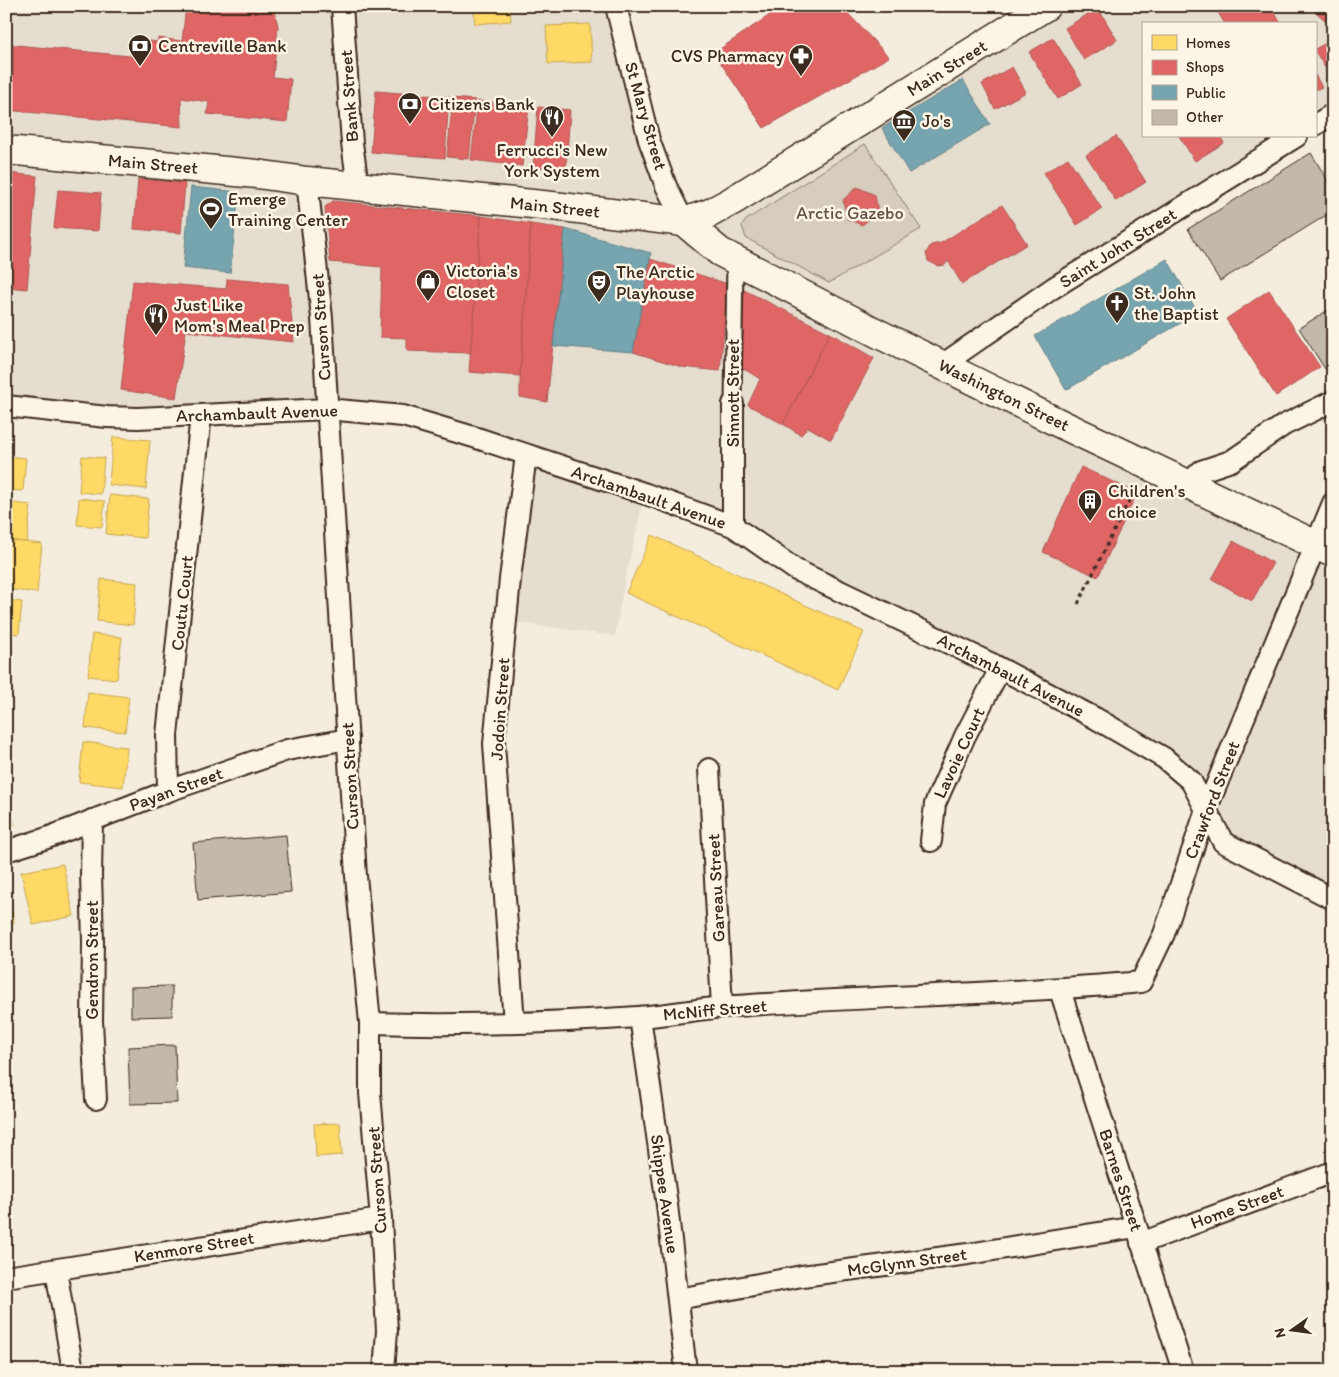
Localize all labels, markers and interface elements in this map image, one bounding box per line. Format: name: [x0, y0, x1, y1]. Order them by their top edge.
legend: [1142, 22, 1316, 138]
bank icon: Centreville Bank: [127, 33, 153, 67]
text: Homes: [1186, 34, 1231, 52]
place label: Centreville Bank: [158, 35, 286, 57]
street label: Main Street: [903, 35, 991, 101]
pharmacy icon: CVS Pharmacy: [788, 43, 814, 77]
place label: CVS Pharmacy: [671, 45, 785, 67]
street label: Bank Street: [335, 49, 363, 143]
text: Shops: [1186, 58, 1225, 76]
street label: St Mary Street: [620, 59, 672, 173]
text: Public: [1186, 84, 1226, 102]
bank icon: Citizens Bank: [397, 91, 423, 125]
place label: Citizens Bank: [428, 93, 535, 115]
restaurant icon: Ferrucci's New York System: [539, 104, 565, 138]
museum icon: Jo's: [891, 108, 917, 142]
text: Other: [1186, 108, 1223, 126]
place label: Jo's: [922, 110, 951, 132]
place label: Ferrucci's New York System: [497, 139, 607, 182]
street label: Main Street: [107, 149, 199, 179]
place label: Emerge Training Center: [228, 188, 349, 231]
street label: Main Street: [509, 191, 601, 223]
sports icon: Emerge Training Center: [198, 196, 224, 230]
park label: Arctic Gazebo: [796, 202, 904, 224]
street label: Saint John Street: [1055, 203, 1181, 293]
place label: Victoria's Closet: [446, 260, 518, 303]
place label: The Arctic Playhouse: [616, 261, 695, 304]
shop icon: Victoria's Closet: [415, 268, 441, 302]
theatre icon: The Arctic Playhouse: [586, 269, 612, 303]
street label: Curson Street: [306, 272, 336, 381]
place label: St. John the Baptist: [1134, 282, 1219, 325]
church icon: St. John the Baptist: [1104, 290, 1130, 324]
place label: Just Like Mom's Meal Prep: [174, 294, 305, 337]
restaurant icon: Just Like Mom's Meal Prep: [143, 302, 169, 336]
street label: Sinnott Street: [722, 338, 744, 447]
street label: Washington Street: [935, 354, 1073, 436]
street label: Archambault Avenue: [176, 399, 338, 427]
street label: Archambault Avenue: [569, 460, 729, 534]
place label: Children's choice: [1108, 480, 1186, 523]
building icon: Children's choice: [1077, 488, 1103, 522]
street label: Coutu Court: [166, 554, 198, 652]
street label: Archambault Avenue: [934, 628, 1088, 722]
street label: Jodoin Street: [485, 657, 515, 761]
street label: Lavoie Court: [928, 704, 990, 802]
street label: Curson Street: [336, 721, 364, 830]
street label: Crawford Street: [1179, 738, 1245, 862]
street label: Payan Street: [126, 762, 226, 816]
street label: Gareau Street: [702, 833, 730, 943]
street label: Gendron Street: [81, 900, 103, 1020]
street label: McNiff Street: [662, 994, 768, 1026]
street label: Curson Street: [362, 1125, 392, 1234]
street label: Barnes Street: [1094, 1126, 1148, 1234]
street label: Shippee Avenue: [646, 1133, 684, 1255]
street label: Home Street: [1187, 1180, 1287, 1234]
street label: Kenmore Street: [132, 1227, 256, 1267]
street label: McGlynn Street: [846, 1243, 968, 1281]
north arrow: [1266, 1304, 1316, 1354]
text: N: [1270, 1326, 1289, 1340]

